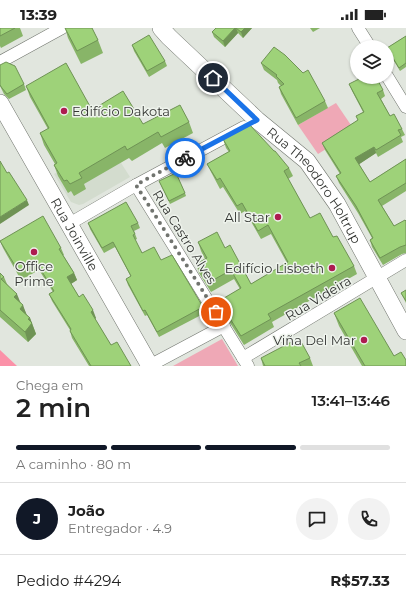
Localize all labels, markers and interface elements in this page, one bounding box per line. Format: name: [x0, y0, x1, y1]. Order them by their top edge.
text: 13:39: [20, 5, 57, 24]
map controls: [350, 40, 394, 84]
button: layers: [350, 40, 394, 84]
pin: [196, 61, 230, 95]
icon: home: [202, 67, 224, 89]
place label: Edifício Dakota: [72, 103, 170, 119]
marker: Edifício Dakota: [59, 106, 69, 116]
street label: Rua Theodoro Holtrup: [264, 124, 365, 246]
courier: [165, 138, 205, 178]
icon: bike: [174, 147, 196, 169]
street label: Rua Castro Alves: [150, 187, 220, 287]
street label: Rua Joinville: [48, 195, 102, 274]
place label: All Star: [224, 209, 270, 225]
marker: All Star: [273, 212, 283, 222]
marker: Office Prime: [29, 247, 39, 257]
place label: Office Prime: [14, 258, 54, 289]
place label: Edifício Lisbeth: [225, 260, 324, 276]
marker: Edifício Lisbeth: [327, 263, 337, 273]
street label: Rua Videira: [282, 272, 354, 324]
pin: [199, 295, 233, 329]
icon: bag: [205, 301, 227, 323]
place label: Viña Del Mar: [273, 332, 356, 348]
marker: Viña Del Mar: [359, 335, 369, 345]
text: Chega em: [16, 377, 83, 393]
text: 13:41–13:46: [311, 391, 390, 410]
text: 2 min: [16, 392, 91, 424]
text: A caminho · 80 m: [16, 456, 131, 472]
button: chat: [296, 498, 338, 540]
button: phone: [348, 498, 390, 540]
text: João: [68, 501, 105, 520]
text: J: [33, 509, 41, 528]
text: Entregador · 4.9: [68, 520, 172, 536]
text: Pedido #4294: [16, 571, 121, 590]
text: R$57.33: [330, 571, 390, 590]

